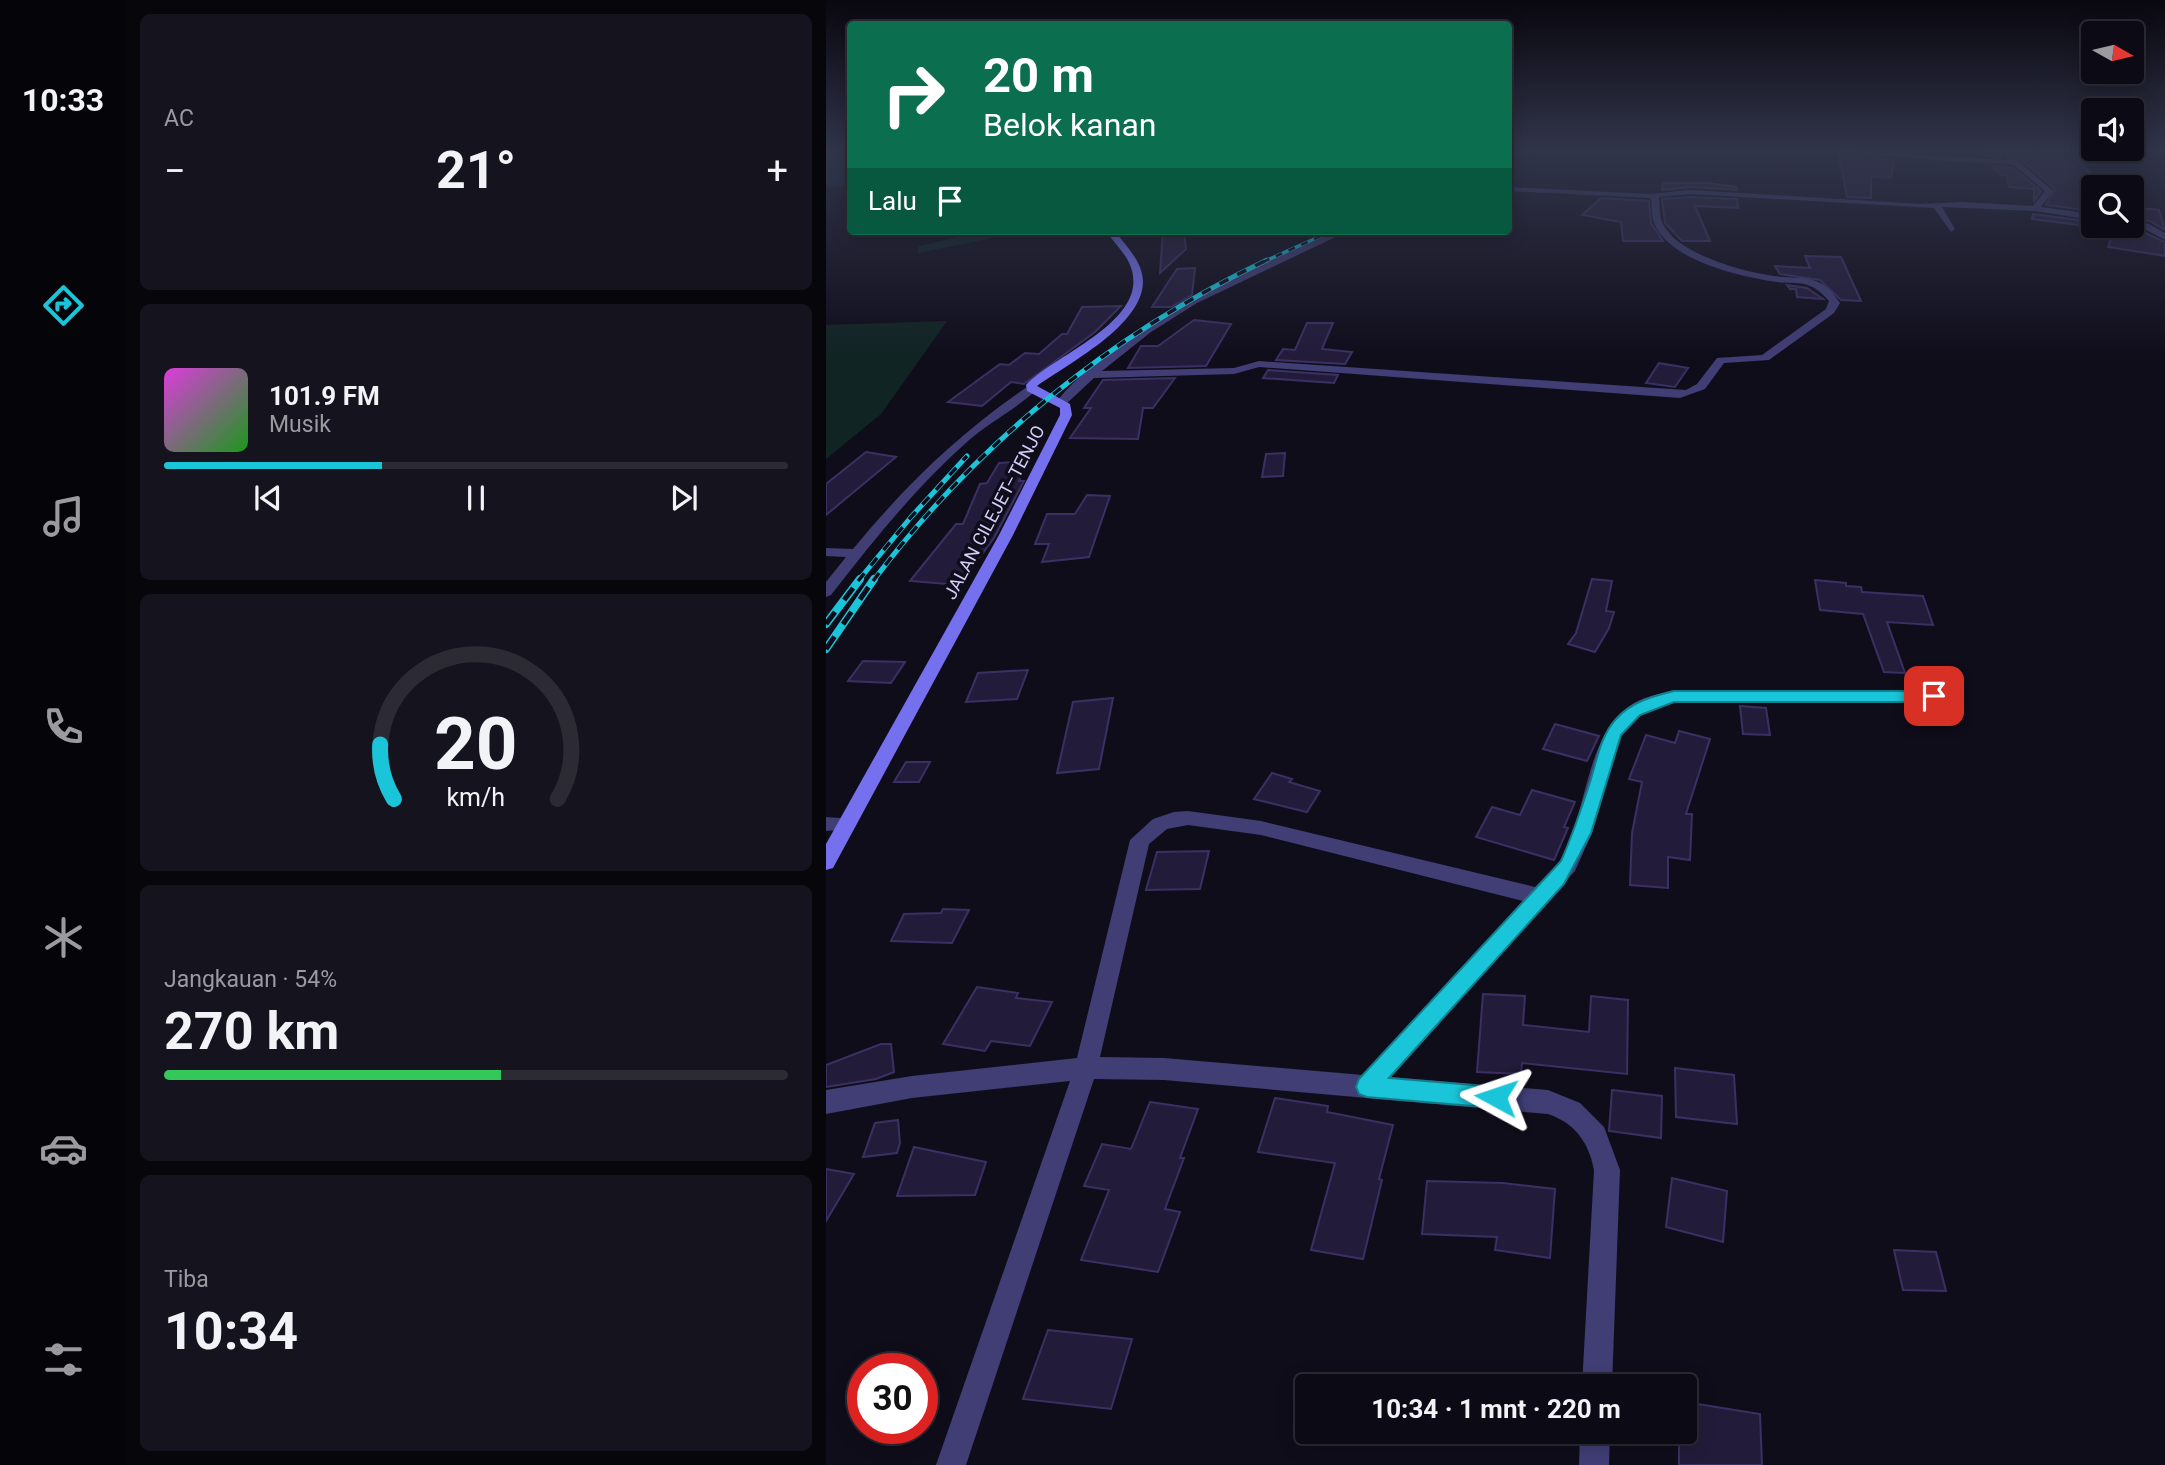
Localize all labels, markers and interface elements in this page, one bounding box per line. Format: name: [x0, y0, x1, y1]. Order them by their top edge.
north arrow: [2081, 21, 2144, 84]
map controls: [2081, 21, 2144, 238]
text: 20 m: [983, 47, 1094, 104]
icon: right: [868, 49, 959, 140]
text: 10:33: [22, 81, 104, 119]
button: sound: [2081, 98, 2144, 161]
text: AC: [164, 105, 194, 132]
text: Belok kanan: [983, 106, 1156, 144]
text: 21°: [436, 140, 516, 201]
text: −: [164, 149, 186, 193]
text: +: [766, 149, 788, 193]
button: search: [2081, 175, 2144, 238]
icon: arrive: [931, 182, 969, 220]
text: Lalu: [868, 186, 917, 216]
icon: directions: [39, 281, 88, 330]
text: 101.9 FM: [269, 381, 380, 411]
text: Musik: [269, 411, 331, 438]
street label: JALAN CILEJET–TENJO: [939, 421, 1049, 603]
icon: previous: [249, 479, 287, 517]
icon: pause: [457, 479, 495, 517]
icon: next: [665, 479, 703, 517]
icon: music: [39, 492, 88, 541]
pin: [1904, 666, 1964, 726]
icon: arrive: [1915, 677, 1953, 715]
text: 20: [434, 701, 518, 787]
icon: phone: [39, 702, 88, 751]
text: km/h: [447, 782, 505, 811]
icon: climate: [39, 913, 88, 962]
text: Jangkauan · 54%: [164, 966, 337, 993]
text: 270 km: [164, 1001, 339, 1062]
position arrow: [1459, 1060, 1533, 1134]
icon: car: [39, 1124, 88, 1173]
text: Tiba: [164, 1266, 209, 1293]
text: 10:34: [164, 1301, 298, 1362]
icon: filters: [39, 1335, 88, 1384]
speed limit sign: 30: [847, 1353, 938, 1444]
text: 10:34 · 1 mnt · 220 m: [1371, 1394, 1621, 1424]

